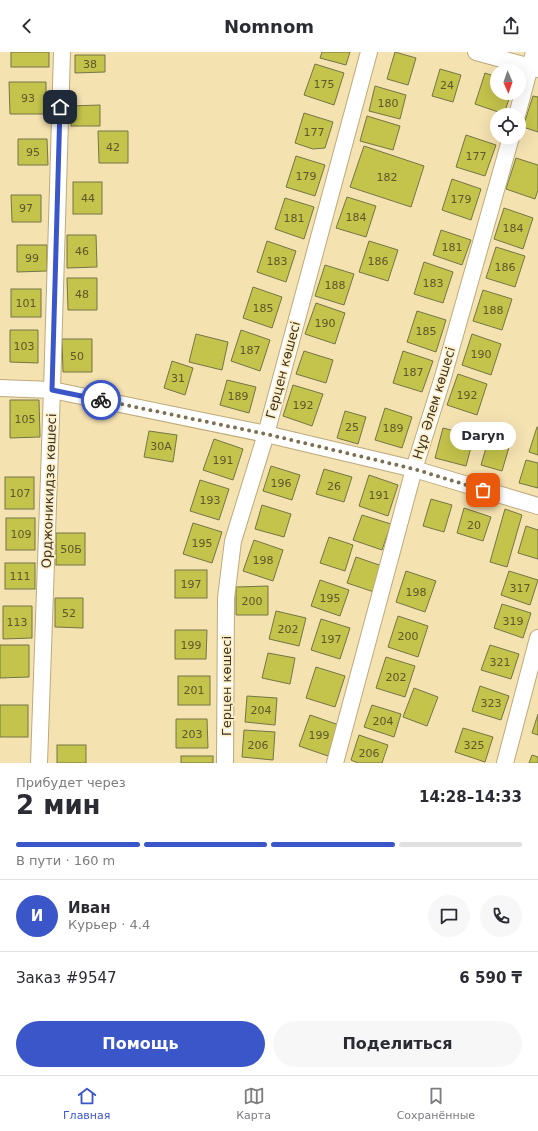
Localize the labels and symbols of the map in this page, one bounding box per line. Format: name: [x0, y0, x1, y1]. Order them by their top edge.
house number: 38: [83, 58, 97, 71]
north arrow: [490, 64, 526, 100]
house number: 175: [314, 78, 335, 91]
house number: 24: [440, 79, 454, 92]
pin: [43, 90, 77, 124]
house number: 93: [21, 92, 35, 105]
house number: 180: [378, 97, 399, 110]
house number: 177: [304, 126, 325, 139]
house number: 42: [106, 141, 120, 154]
house number: 95: [26, 146, 40, 159]
house number: 177: [466, 150, 487, 163]
house number: 179: [296, 170, 317, 183]
house number: 182: [377, 171, 398, 184]
house number: 44: [81, 192, 95, 205]
house number: 179: [451, 193, 472, 206]
house number: 97: [19, 202, 33, 215]
house number: 184: [346, 211, 367, 224]
house number: 181: [284, 212, 305, 225]
house number: 184: [503, 222, 524, 235]
house number: 181: [442, 241, 463, 254]
house number: 46: [75, 245, 89, 258]
house number: 99: [25, 252, 39, 265]
house number: 183: [267, 255, 288, 268]
house number: 186: [368, 255, 389, 268]
house number: 186: [495, 261, 516, 274]
house number: 183: [423, 277, 444, 290]
house number: 188: [325, 279, 346, 292]
house number: 48: [75, 288, 89, 301]
house number: 101: [16, 297, 37, 310]
house number: 185: [253, 302, 274, 315]
house number: 188: [483, 304, 504, 317]
house number: 190: [315, 317, 336, 330]
street label: Герцен көшесі: [263, 320, 303, 420]
house number: 185: [416, 325, 437, 338]
house number: 103: [14, 340, 35, 353]
house number: 187: [240, 344, 261, 357]
street label: Нұр Әлем көшесі: [410, 345, 458, 461]
house number: 190: [471, 348, 492, 361]
house number: 50: [70, 350, 84, 363]
house number: 187: [403, 366, 424, 379]
house number: 31: [171, 372, 185, 385]
courier: [81, 380, 121, 420]
house number: 192: [457, 389, 478, 402]
house number: 189: [228, 390, 249, 403]
house number: 192: [293, 399, 314, 412]
house number: 105: [15, 413, 36, 426]
street label: Орджоникидзе көшесі: [39, 413, 59, 569]
house number: 25: [345, 421, 359, 434]
house number: 189: [383, 422, 404, 435]
callout: Daryn: [450, 422, 516, 450]
house number: 30А: [150, 440, 172, 453]
house number: 191: [213, 454, 234, 467]
pin: [466, 473, 500, 507]
house number: 196: [271, 477, 292, 490]
house number: 26: [327, 480, 341, 493]
house number: 107: [10, 487, 31, 500]
house number: 191: [369, 489, 390, 502]
house number: 193: [200, 494, 221, 507]
house number: 20: [467, 519, 481, 532]
house number: 109: [11, 528, 32, 541]
house number: 195: [192, 537, 213, 550]
house number: 50Б: [60, 543, 82, 556]
house number: 198: [253, 554, 274, 567]
house number: 111: [10, 570, 31, 583]
house number: 197: [181, 578, 202, 591]
house number: 317: [510, 582, 531, 595]
house number: 198: [406, 586, 427, 599]
house number: 195: [320, 592, 341, 605]
house number: 200: [242, 595, 263, 608]
house number: 52: [62, 607, 76, 620]
house number: 319: [503, 615, 524, 628]
house number: 113: [7, 616, 28, 629]
house number: 202: [278, 623, 299, 636]
house number: 200: [398, 630, 419, 643]
house number: 197: [321, 633, 342, 646]
street label: Герцен көшесі: [219, 636, 234, 736]
house number: 199: [181, 639, 202, 652]
house number: 321: [490, 656, 511, 669]
house number: 202: [386, 671, 407, 684]
house number: 201: [184, 684, 205, 697]
house number: 323: [481, 697, 502, 710]
house number: 204: [251, 704, 272, 717]
house number: 204: [373, 715, 394, 728]
house number: 203: [182, 728, 203, 741]
house number: 199: [309, 729, 330, 742]
house number: 206: [248, 739, 269, 752]
house number: 325: [464, 739, 485, 752]
house number: 206: [359, 747, 380, 760]

